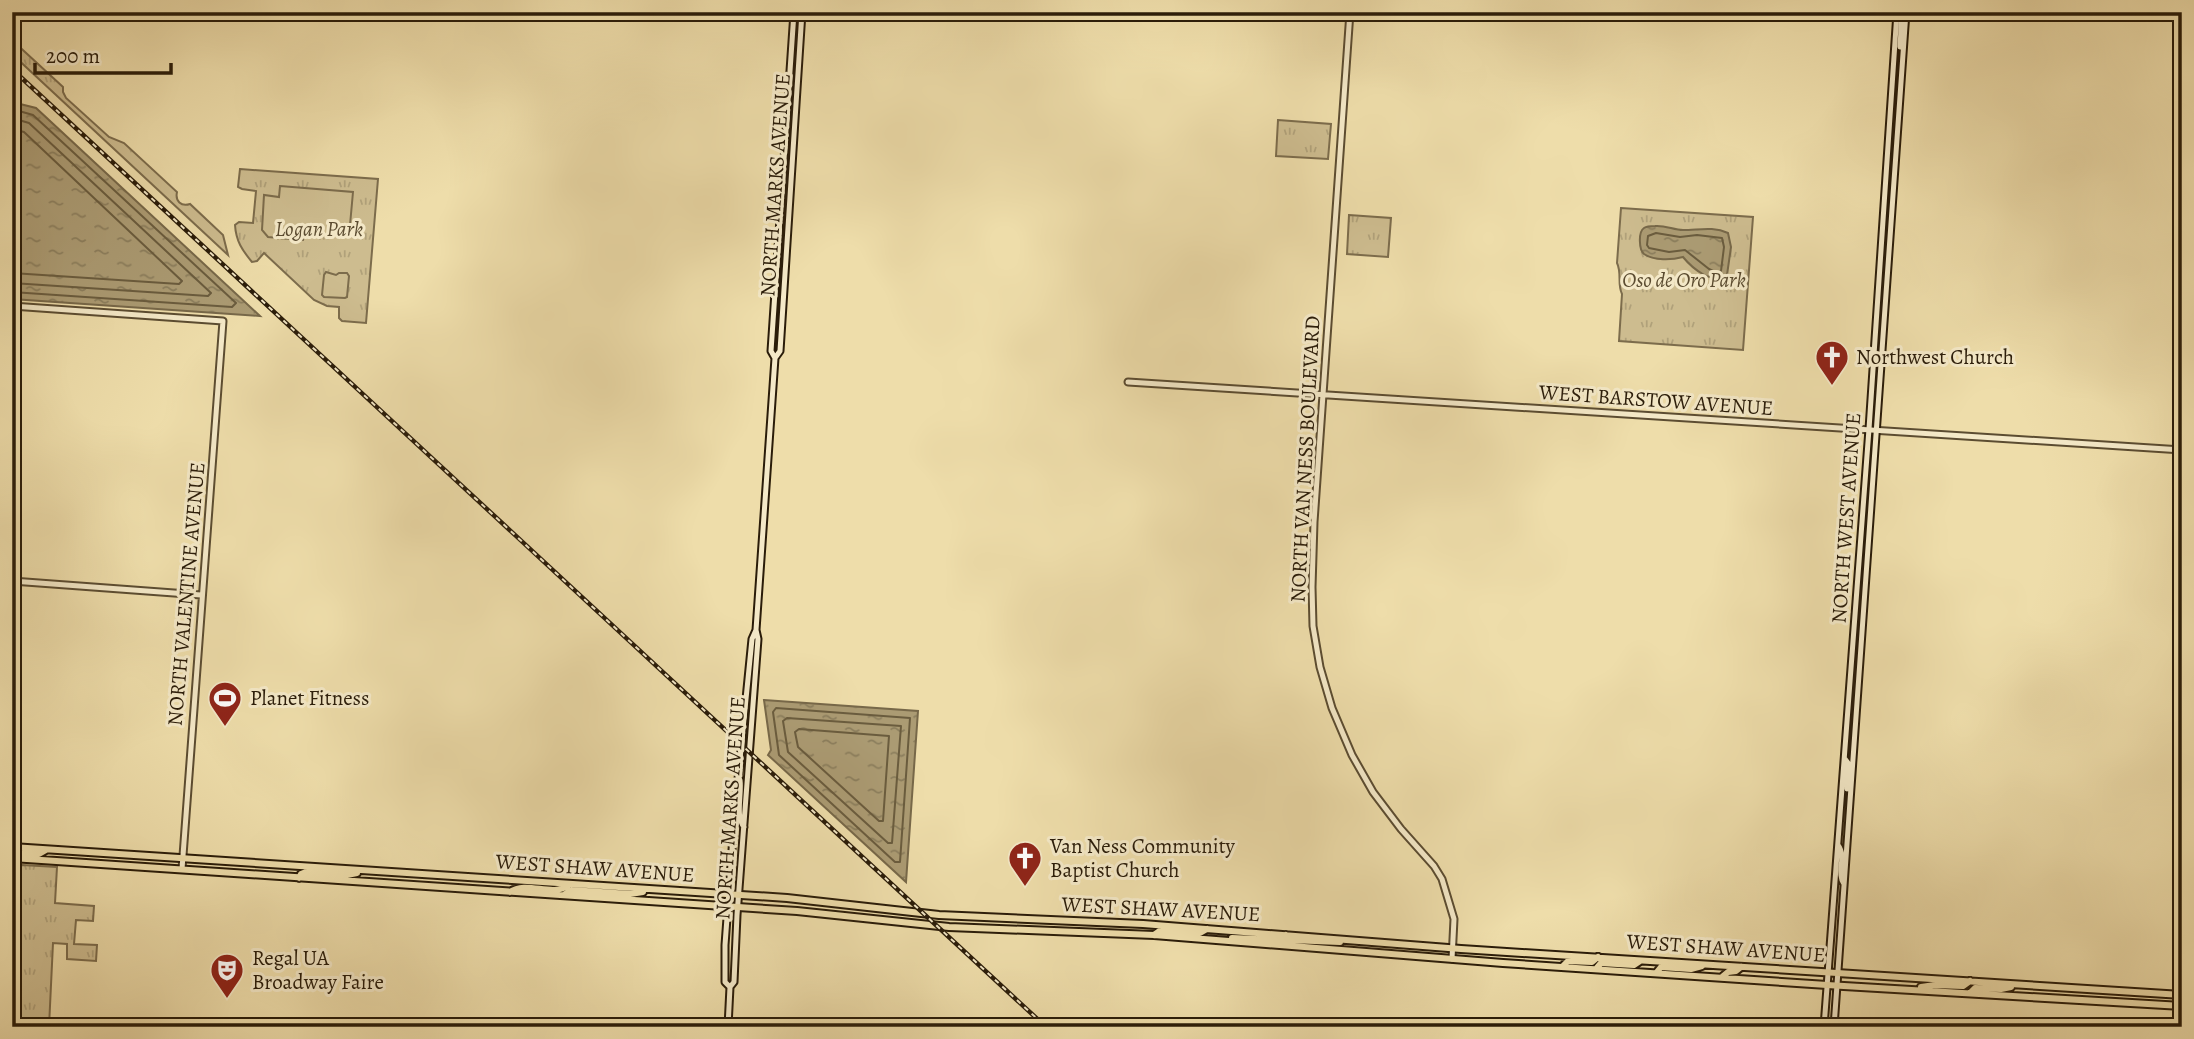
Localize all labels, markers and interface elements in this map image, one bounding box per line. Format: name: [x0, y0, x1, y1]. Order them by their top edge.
scale bar: [35, 32, 172, 76]
text: 200 m: [46, 42, 100, 70]
street label: NORTH MARKS AVENUE: [753, 72, 797, 298]
park label: Logan Park: [275, 215, 363, 243]
park label: Oso de Oro Park: [1622, 266, 1746, 294]
street label: NORTH VAN NESS BOULEVARD: [1284, 315, 1326, 603]
church icon: Northwest Church: [1813, 338, 1851, 387]
place label: Northwest Church: [1856, 343, 2014, 371]
street label: WEST BARSTOW AVENUE: [1537, 378, 1774, 422]
street label: NORTH WEST AVENUE: [1825, 412, 1867, 624]
street label: NORTH VALENTINE AVENUE: [161, 461, 211, 727]
sports icon: Planet Fitness: [206, 679, 244, 728]
place label: Planet Fitness: [250, 684, 369, 712]
street label: NORTH MARKS AVENUE: [708, 695, 752, 921]
place label: Van Ness Community Baptist Church: [1049, 832, 1236, 884]
church icon: Van Ness Community Baptist Church: [1006, 839, 1044, 888]
street label: WEST SHAW AVENUE: [494, 847, 695, 889]
street label: WEST SHAW AVENUE: [1060, 890, 1261, 928]
street label: WEST SHAW AVENUE: [1625, 927, 1826, 969]
place label: Regal UA Broadway Faire: [252, 944, 384, 996]
theatre icon: Regal UA Broadway Faire: [208, 951, 246, 1000]

